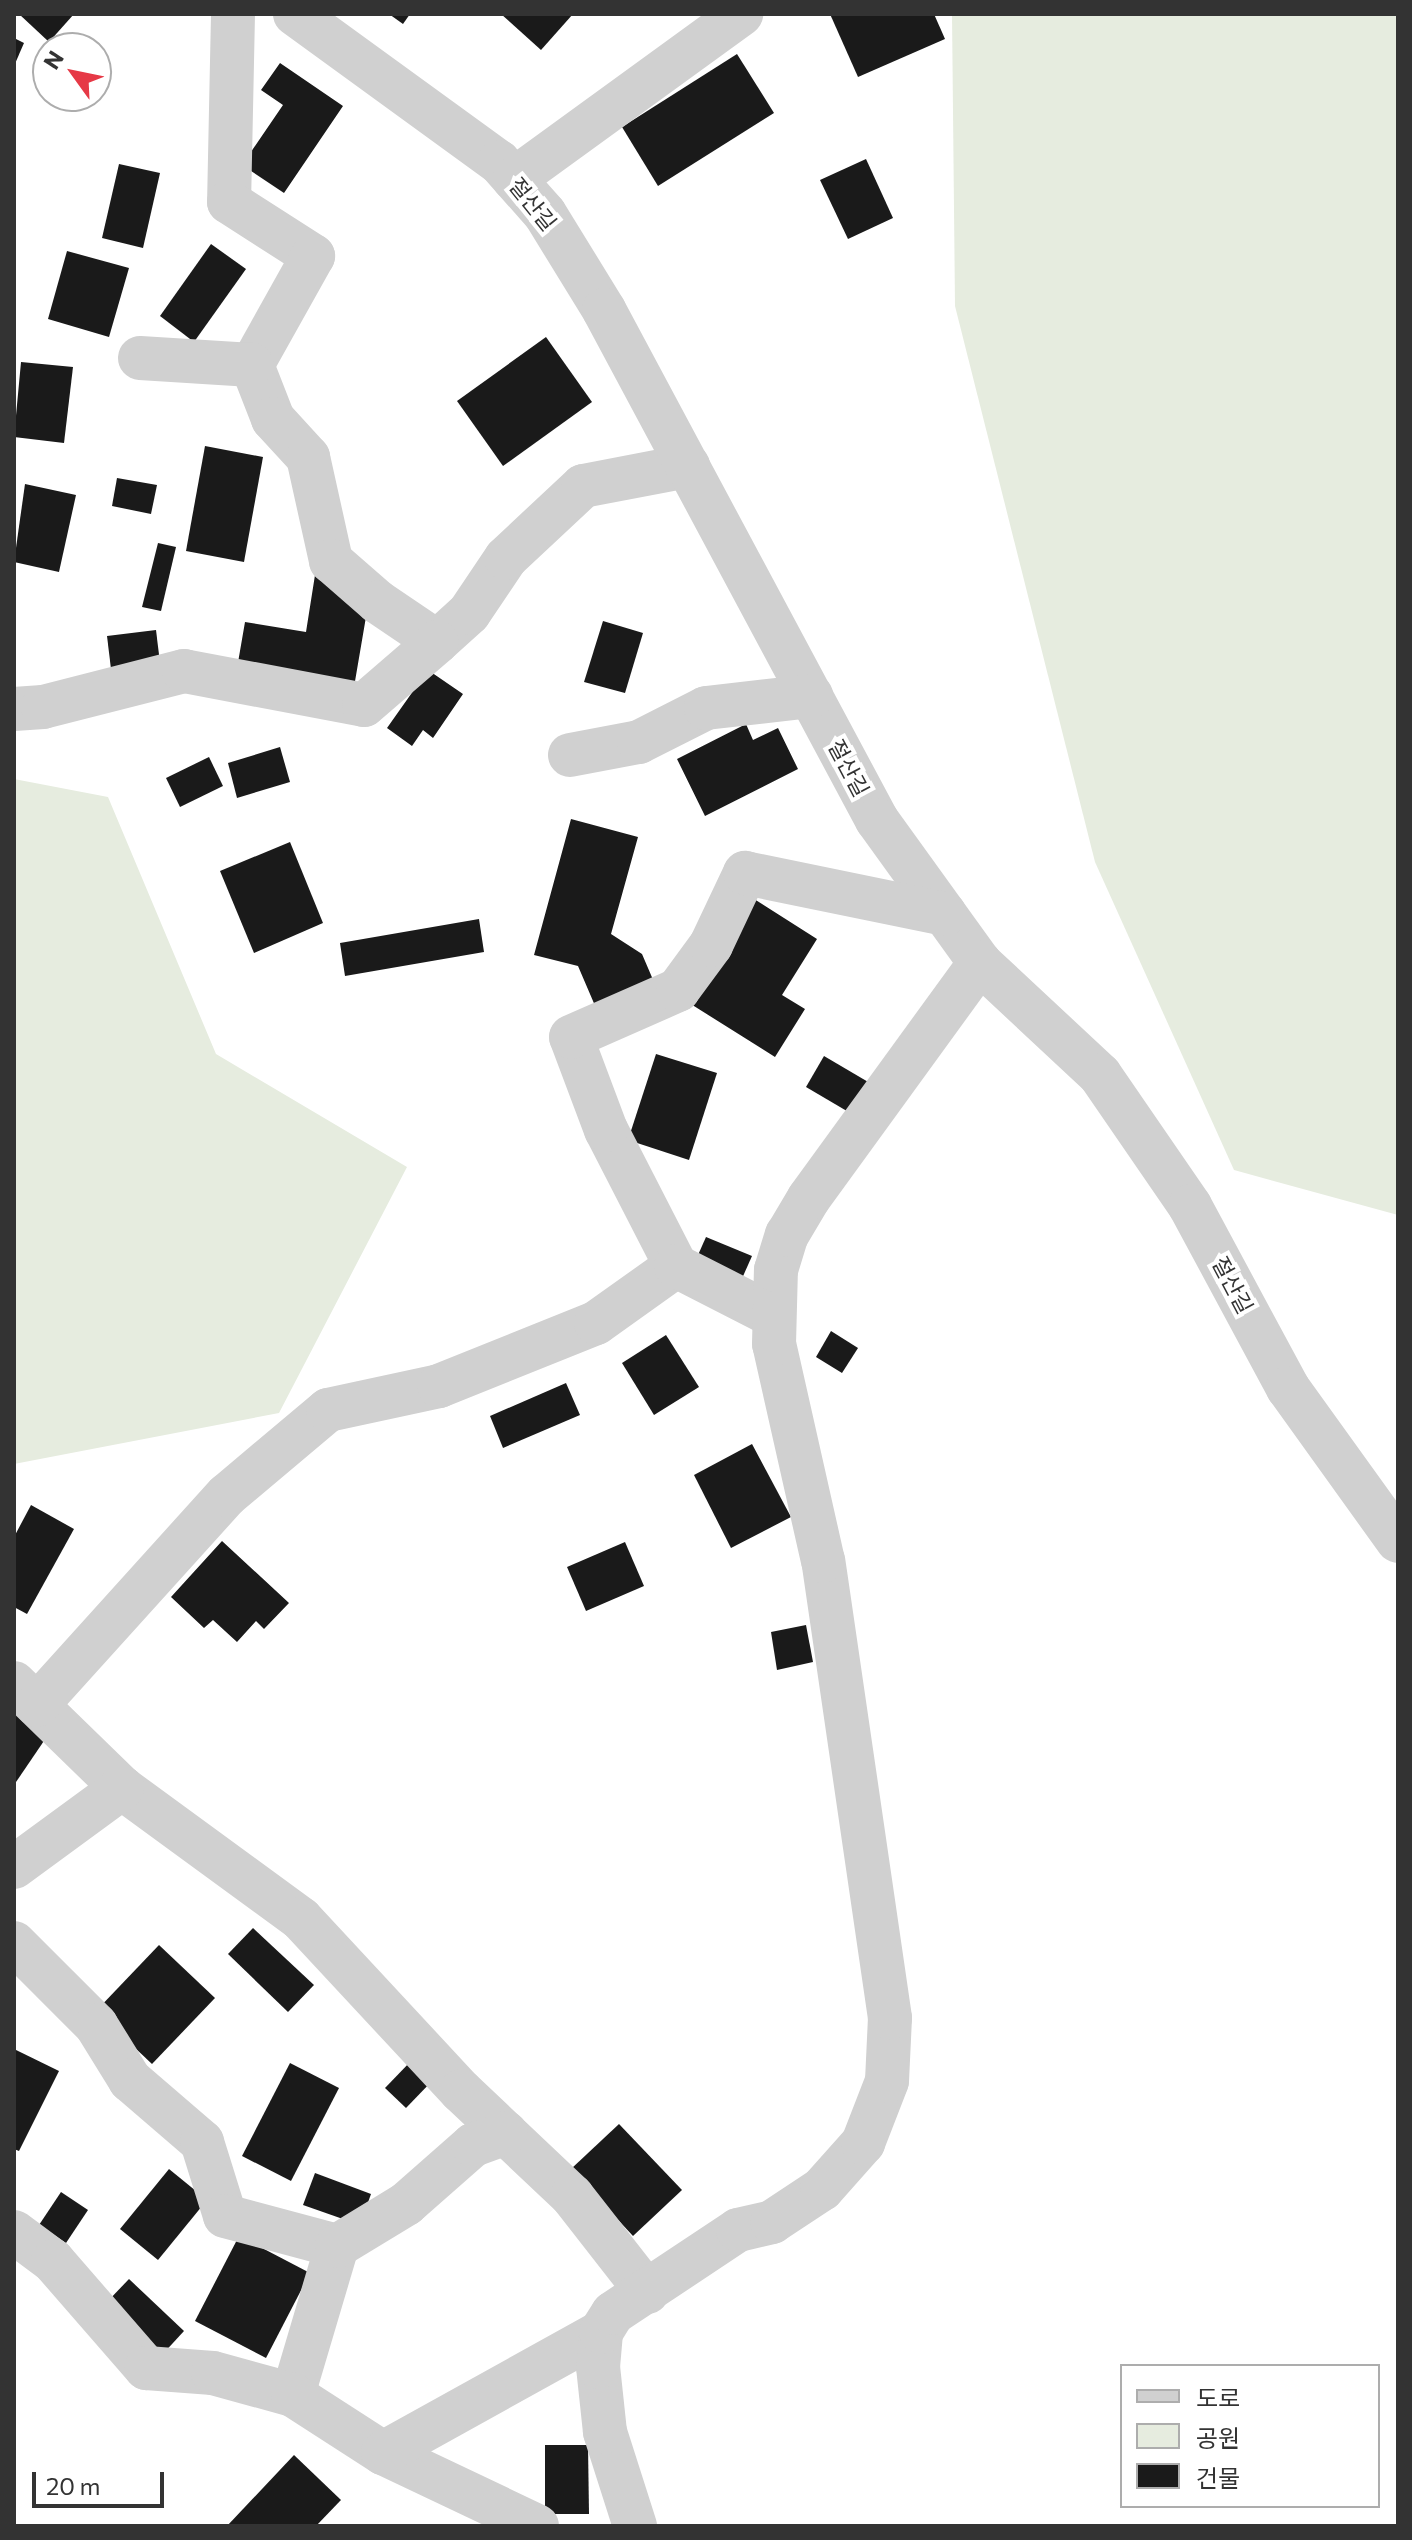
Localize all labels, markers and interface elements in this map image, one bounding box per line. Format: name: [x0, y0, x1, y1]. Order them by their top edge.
north arrow: [32, 32, 112, 112]
text: N: [37, 45, 69, 74]
street label: 절산길: [504, 172, 562, 236]
street label: 절산길: [823, 735, 875, 801]
street label: 절산길: [1207, 1252, 1259, 1318]
legend: [1120, 2364, 1380, 2508]
text: 도로: [1196, 2383, 1240, 2412]
text: 공원: [1196, 2423, 1240, 2452]
scale bar: [36, 2456, 168, 2506]
text: 건물: [1196, 2463, 1240, 2492]
text: 20 m: [46, 2471, 100, 2500]

